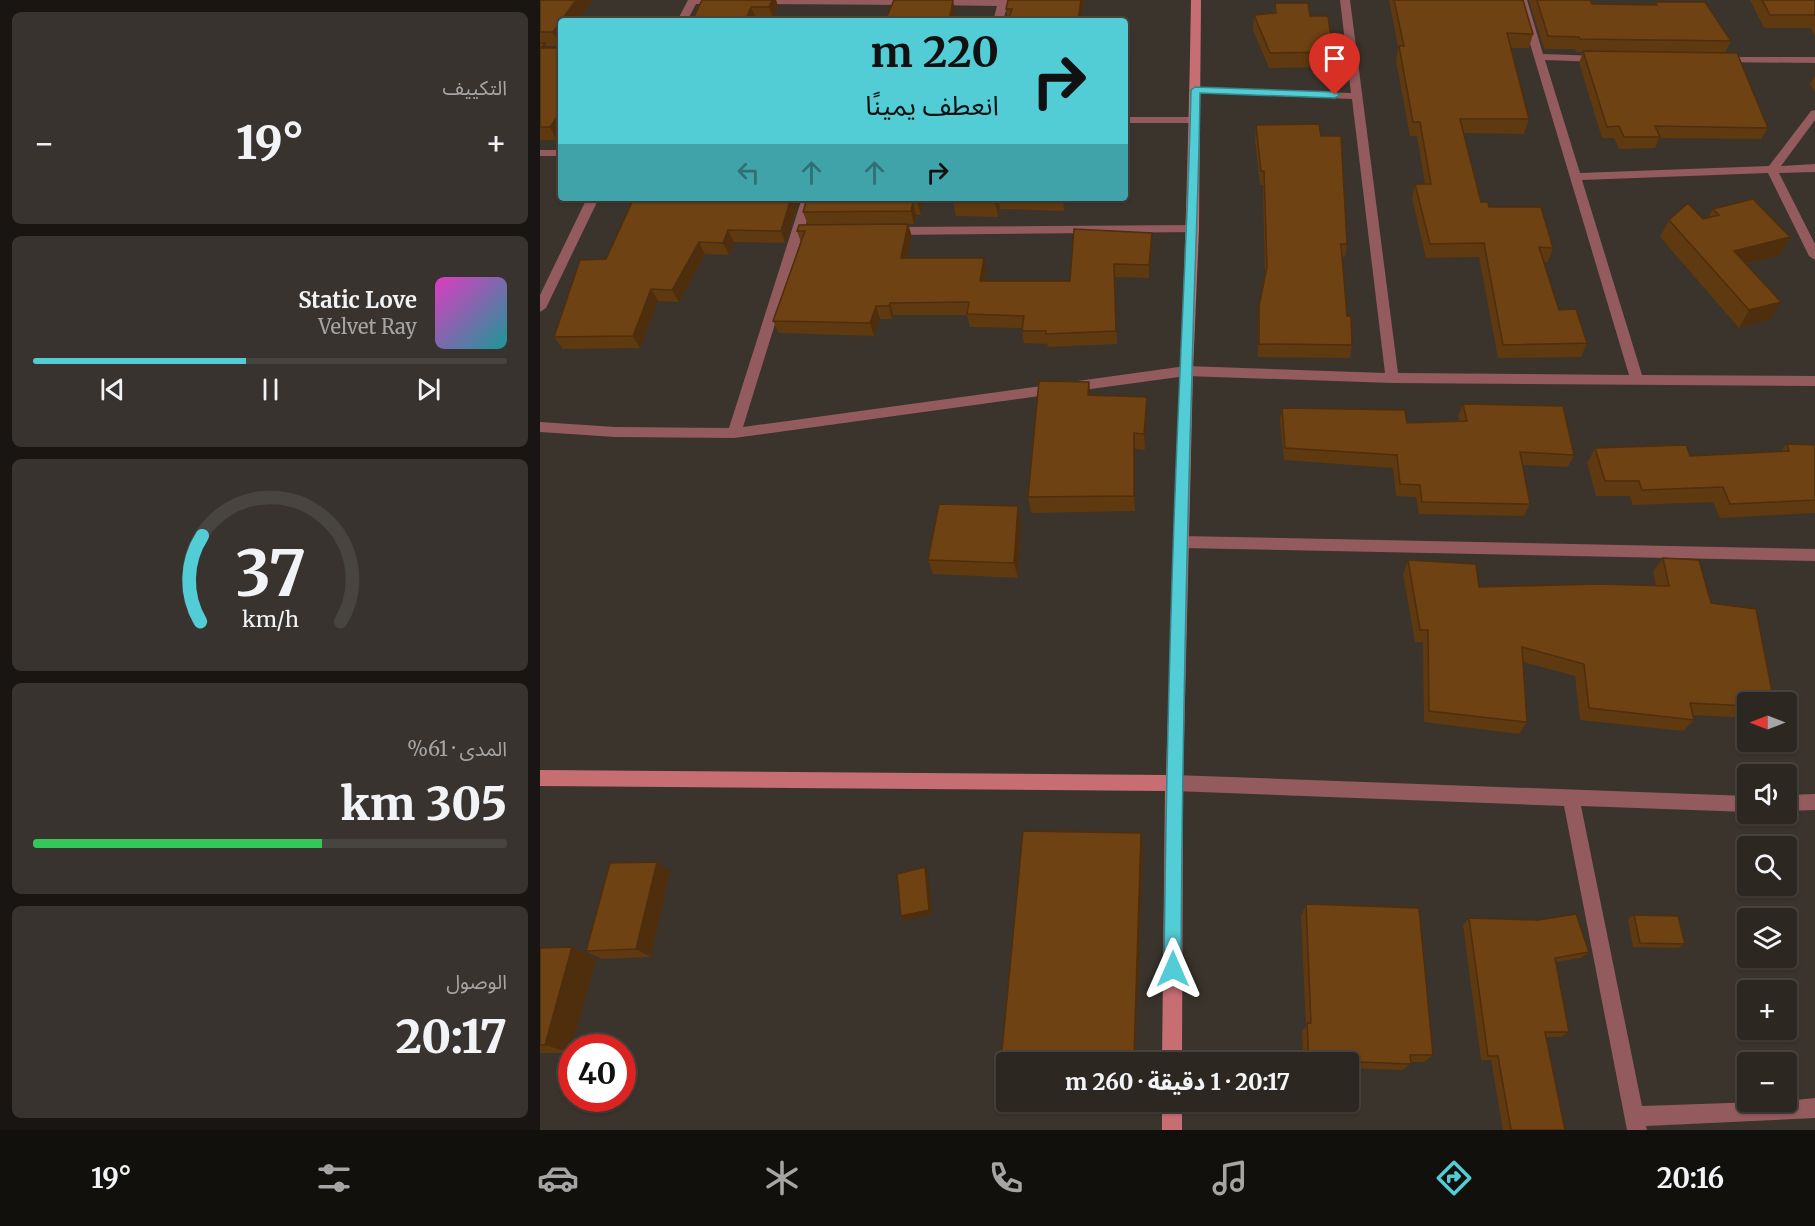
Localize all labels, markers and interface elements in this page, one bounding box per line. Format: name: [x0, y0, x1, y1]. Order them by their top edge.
text: 220 m: [871, 26, 999, 78]
pin: [1309, 33, 1360, 95]
icon: right: [1020, 42, 1098, 120]
icon: arrive: [1318, 42, 1351, 75]
text: التكييف: [443, 75, 507, 100]
text: انعطف يمينًا: [865, 88, 999, 122]
text: 19°: [236, 115, 304, 171]
text: −: [33, 123, 55, 164]
text: +: [485, 123, 507, 164]
icon: left: [732, 156, 765, 189]
icon: ahead: [795, 156, 828, 189]
icon: ahead: [858, 156, 891, 189]
icon: right: [921, 156, 954, 189]
text: Static Love: [298, 286, 417, 314]
text: Velvet Ray: [318, 314, 417, 339]
icon: previous: [96, 373, 129, 406]
icon: pause: [254, 373, 287, 406]
icon: next: [412, 373, 445, 406]
text: 37: [235, 535, 305, 613]
text: km/h: [242, 606, 298, 633]
north arrow: [1737, 692, 1797, 752]
map controls: [1737, 692, 1797, 1112]
text: المدى · 61%: [407, 736, 507, 761]
button: sound: [1737, 764, 1797, 824]
text: 305 km: [340, 776, 507, 832]
button: search: [1737, 836, 1797, 896]
button: layers: [1737, 908, 1797, 968]
position arrow: [1141, 937, 1205, 1001]
text: الوصول: [446, 969, 507, 994]
button: +: [1737, 980, 1797, 1040]
text: 20:17: [395, 1009, 507, 1065]
speed limit sign: 40: [558, 1034, 636, 1112]
button: −: [1737, 1052, 1797, 1112]
text: 20:17 · 1 دقيقة · 260 m: [1065, 1068, 1290, 1096]
icon: filters: [313, 1157, 355, 1199]
icon: car: [537, 1157, 579, 1199]
icon: climate: [761, 1157, 803, 1199]
icon: phone: [985, 1157, 1027, 1199]
icon: music: [1209, 1157, 1251, 1199]
icon: directions: [1433, 1157, 1475, 1199]
text: 19°: [91, 1161, 132, 1195]
text: 20:16: [1657, 1161, 1724, 1195]

